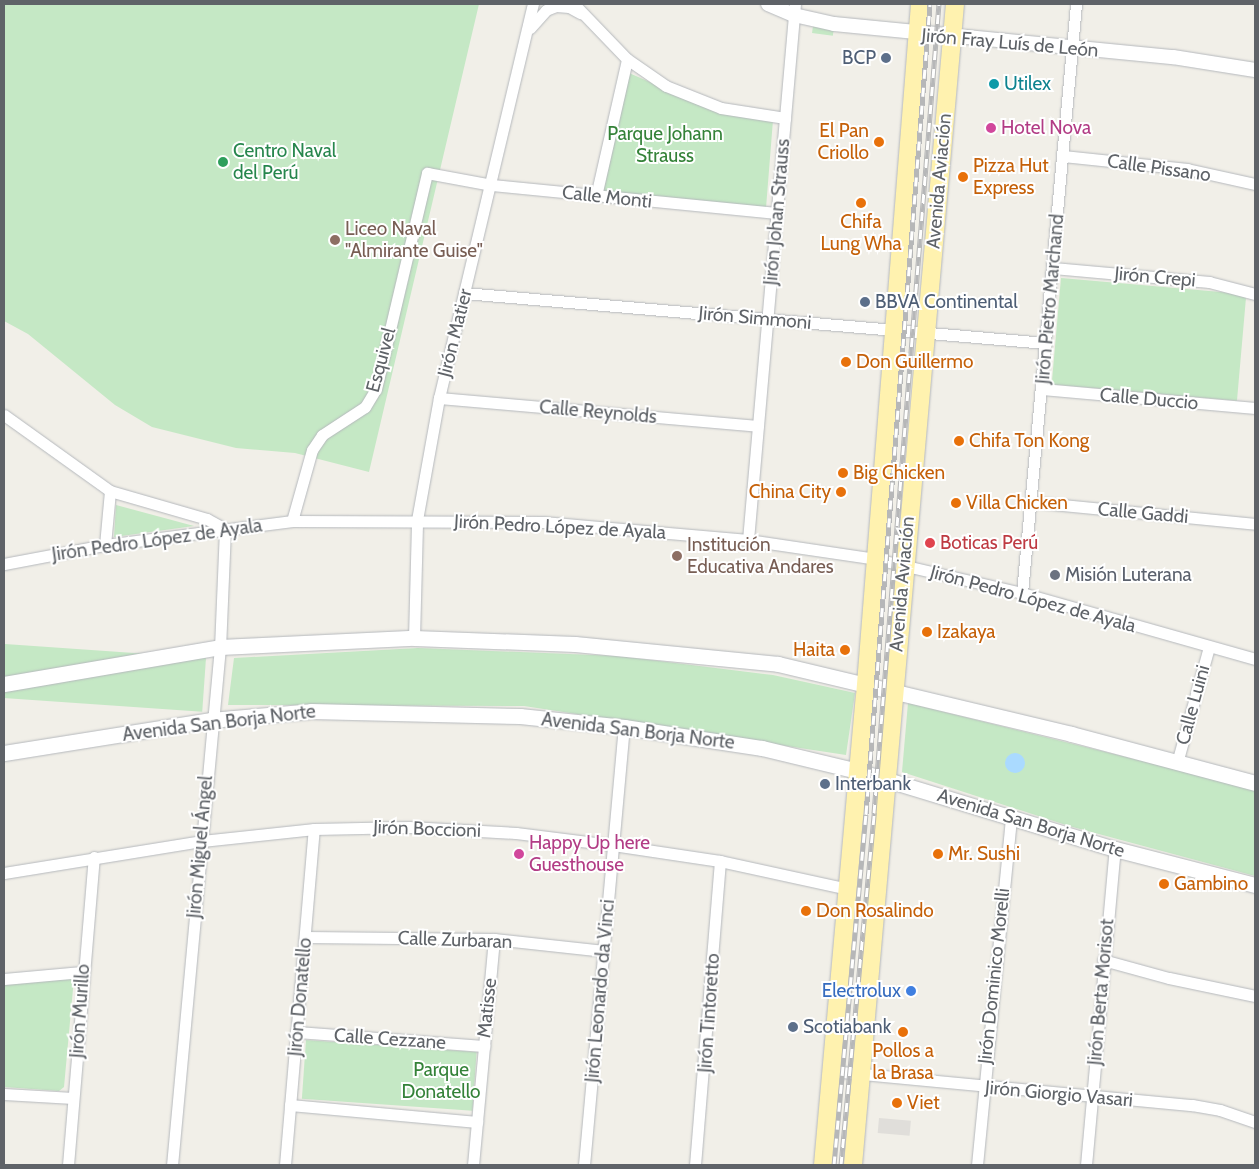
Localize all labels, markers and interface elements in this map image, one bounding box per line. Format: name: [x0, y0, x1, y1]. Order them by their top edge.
street label: Jirón Fray Luís de León: [921, 24, 1099, 62]
place label: BCP: [842, 47, 876, 69]
marker: BCP: [880, 52, 892, 64]
place label: Utilex: [1004, 73, 1051, 95]
marker: Utilex: [988, 78, 1000, 90]
street label: Avenida Aviación: [922, 112, 956, 250]
place label: Hotel Nova: [1001, 117, 1091, 139]
place label: El Pan Criollo: [818, 120, 869, 164]
marker: Hotel Nova: [985, 122, 997, 134]
park label: Parque Johann Strauss: [607, 123, 723, 167]
marker: El Pan Criollo: [873, 136, 885, 148]
street label: Jirón Johan Strauss: [759, 138, 795, 286]
place label: Centro Naval del Perú: [233, 140, 336, 184]
street label: Calle Pissano: [1106, 149, 1212, 187]
place label: Pizza Hut Express: [973, 155, 1049, 199]
marker: Centro Naval del Perú: [217, 156, 229, 168]
marker: Pizza Hut Express: [957, 171, 969, 183]
street label: Calle Monti: [561, 181, 653, 213]
marker: Chifa Lung Wha: [855, 197, 867, 209]
place label: Chifa Lung Wha: [820, 211, 902, 255]
street label: Jirón Pietro Marchand: [1031, 213, 1069, 385]
place label: Liceo Naval "Almirante Guise": [345, 218, 483, 262]
marker: Liceo Naval "Almirante Guise": [329, 234, 341, 246]
street label: Jirón Crepi: [1113, 262, 1197, 292]
street label: Jirón Matier: [433, 286, 477, 380]
place label: BBVA Continental: [875, 291, 1018, 313]
marker: BBVA Continental: [859, 296, 871, 308]
street label: Jirón Simmoni: [698, 302, 812, 334]
street label: Esquivel: [361, 325, 401, 395]
place label: Don Guillermo: [856, 351, 973, 373]
marker: Don Guillermo: [840, 356, 852, 368]
street label: Calle Duccio: [1099, 383, 1199, 415]
street label: Calle Reynolds: [538, 396, 658, 428]
place label: Chifa Ton Kong: [969, 430, 1089, 452]
marker: Chifa Ton Kong: [953, 435, 965, 447]
place label: Big Chicken: [853, 462, 945, 484]
marker: Big Chicken: [837, 467, 849, 479]
place label: China City: [749, 481, 831, 503]
marker: China City: [835, 486, 847, 498]
place label: Villa Chicken: [966, 492, 1068, 514]
marker: Villa Chicken: [950, 497, 962, 509]
street label: Calle Gaddi: [1097, 498, 1189, 528]
street label: Jirón Pedro López de Ayala: [453, 510, 667, 544]
street label: Jirón Pedro López de Ayala: [50, 514, 264, 566]
street label: Avenida Aviación: [885, 515, 919, 653]
place label: Boticas Perú: [940, 532, 1038, 554]
place label: Institución Educativa Andares: [687, 534, 834, 578]
marker: Boticas Perú: [924, 537, 936, 549]
marker: Institución Educativa Andares: [671, 550, 683, 562]
street label: Jirón Pedro López de Ayala: [928, 561, 1138, 637]
place label: Misión Luterana: [1065, 564, 1192, 586]
marker: Misión Luterana: [1049, 569, 1061, 581]
place label: Izakaya: [937, 621, 995, 643]
marker: Izakaya: [921, 626, 933, 638]
place label: Haita: [793, 639, 835, 661]
marker: Haita: [839, 644, 851, 656]
street label: Calle Luini: [1171, 663, 1215, 747]
street label: Avenida San Borja Norte: [121, 700, 317, 746]
street label: Avenida San Borja Norte: [540, 708, 736, 754]
place label: Interbank: [835, 773, 911, 795]
street label: Jirón Miguel Ángel: [182, 775, 218, 919]
marker: Interbank: [819, 778, 831, 790]
street label: Avenida San Borja Norte: [935, 784, 1127, 862]
street label: Jirón Boccioni: [373, 816, 481, 842]
place label: Happy Up here Guesthouse: [529, 832, 650, 876]
place label: Mr. Sushi: [948, 843, 1020, 865]
marker: Happy Up here Guesthouse: [513, 848, 525, 860]
marker: Mr. Sushi: [932, 848, 944, 860]
place label: Gambino: [1174, 873, 1248, 895]
marker: Gambino: [1158, 878, 1170, 890]
street label: Jirón Dominico Morelli: [973, 887, 1015, 1065]
street label: Jirón Leonardo da Vinci: [581, 898, 619, 1084]
place label: Don Rosalindo: [816, 900, 934, 922]
marker: Don Rosalindo: [800, 905, 812, 917]
street label: Jirón Berta Morisot: [1083, 918, 1119, 1066]
street label: Calle Zurbaran: [397, 927, 513, 953]
street label: Jirón Donatello: [283, 937, 317, 1057]
street label: Jirón Tintoretto: [693, 953, 725, 1073]
street label: Jirón Murillo: [65, 963, 95, 1059]
street label: Matisse: [473, 977, 501, 1039]
place label: Electrolux: [822, 980, 901, 1002]
marker: Electrolux: [905, 985, 917, 997]
place label: Scotiabank: [803, 1016, 891, 1038]
marker: Scotiabank: [787, 1021, 799, 1033]
street label: Calle Cezzane: [333, 1024, 447, 1054]
marker: Pollos a la Brasa: [897, 1026, 909, 1038]
place label: Pollos a la Brasa: [872, 1040, 934, 1084]
park label: Parque Donatello: [401, 1059, 481, 1103]
street label: Jirón Giorgio Vasari: [984, 1076, 1134, 1112]
place label: Viet: [907, 1092, 940, 1114]
marker: Viet: [891, 1097, 903, 1109]

